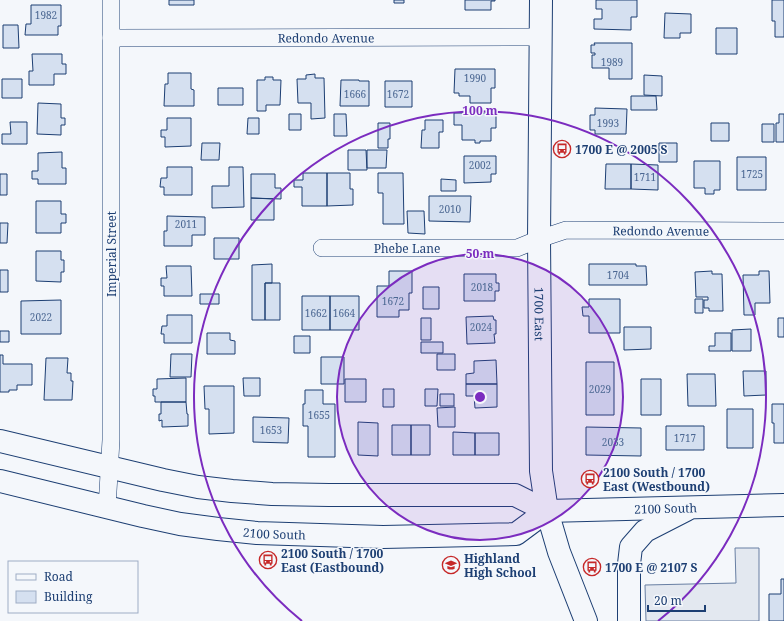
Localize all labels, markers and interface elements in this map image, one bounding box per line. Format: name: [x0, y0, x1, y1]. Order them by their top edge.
house number: 1982: [35, 8, 57, 22]
street label: Redondo Avenue: [278, 29, 374, 46]
house number: 1989: [601, 55, 623, 69]
house number: 1990: [464, 71, 487, 85]
house number: 1666: [344, 87, 367, 101]
house number: 1672: [387, 87, 409, 101]
text: 100 m: [462, 102, 498, 119]
house number: 1993: [597, 116, 620, 130]
bus stop icon: 1700 E @ 2005 S: [552, 139, 572, 159]
place label: 1700 E @ 2005 S: [575, 141, 668, 158]
house number: 2002: [469, 158, 491, 172]
house number: 1725: [741, 167, 763, 181]
house number: 1711: [634, 170, 656, 184]
house number: 2010: [439, 202, 462, 216]
street label: Imperial Street: [103, 211, 120, 297]
house number: 2011: [175, 217, 197, 231]
street label: Redondo Avenue: [612, 222, 709, 239]
street label: Phebe Lane: [374, 240, 440, 257]
text: 50 m: [466, 245, 494, 262]
house number: 1704: [607, 268, 630, 282]
house number: 2018: [471, 280, 494, 294]
street label: 1700 East: [531, 287, 548, 341]
house number: 1672: [382, 294, 404, 308]
house number: 1662: [305, 306, 327, 320]
house number: 1664: [333, 306, 356, 320]
house number: 2022: [30, 310, 52, 324]
house number: 2024: [470, 320, 493, 334]
house number: 2029: [589, 382, 611, 396]
centre of rings: [473, 390, 487, 404]
house number: 1655: [308, 408, 330, 422]
house number: 1653: [260, 423, 283, 437]
house number: 1717: [674, 431, 697, 445]
house number: 2033: [602, 435, 625, 449]
place label: 2100 South / 1700 East (Westbound): [603, 464, 710, 495]
bus stop icon: 2100 South / 1700 East (Westbound): [580, 469, 600, 489]
street label: 2100 South: [634, 499, 698, 517]
street label: 2100 South: [242, 523, 306, 543]
place label: 2100 South / 1700 East (Eastbound): [281, 545, 384, 576]
bus stop icon: 2100 South / 1700 East (Eastbound): [258, 550, 278, 570]
place label: Highland High School: [464, 550, 537, 581]
school or university icon: Highland High School: [441, 555, 461, 575]
bus stop icon: 1700 E @ 2107 S: [582, 557, 602, 577]
place label: 1700 E @ 2107 S: [605, 559, 698, 576]
legend: [8, 561, 138, 613]
text: Road: [44, 568, 74, 585]
scale bar: [648, 587, 705, 613]
text: Building: [44, 588, 93, 605]
text: 20 m: [654, 592, 682, 609]

